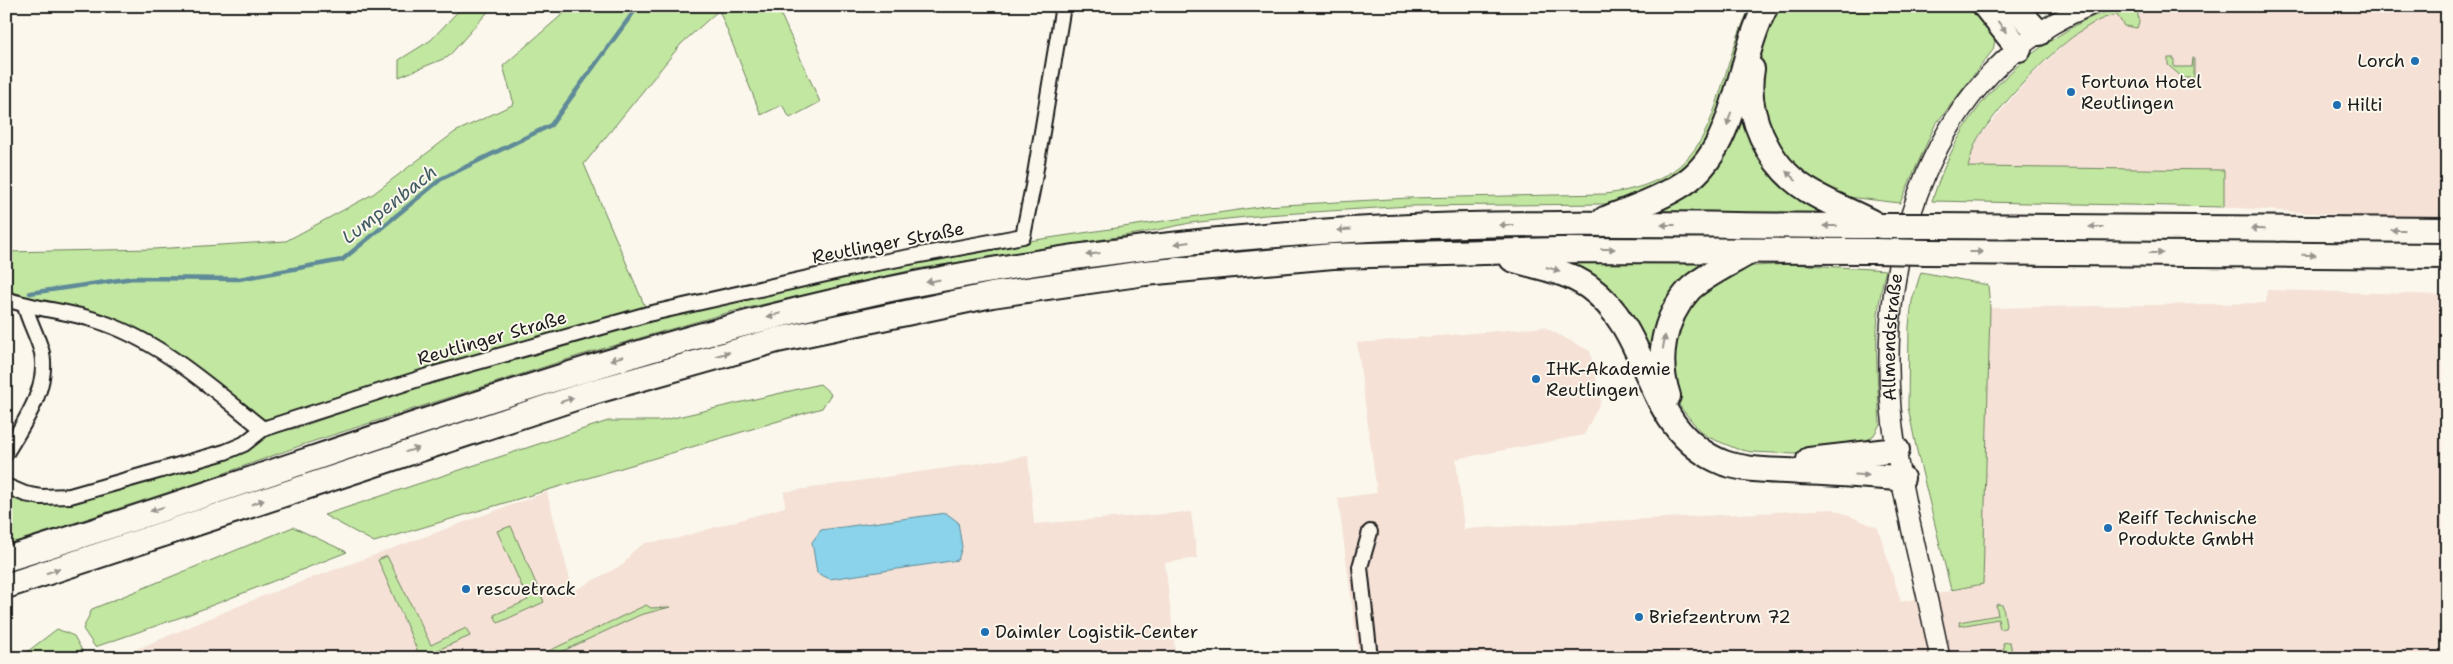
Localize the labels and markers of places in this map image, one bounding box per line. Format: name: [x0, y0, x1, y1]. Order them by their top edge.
place label: Lorch: [2357, 49, 2405, 73]
marker: Lorch: [2409, 55, 2421, 67]
place label: Fortuna Hotel Reutlingen: [2081, 70, 2202, 115]
marker: Fortuna Hotel Reutlingen: [2065, 86, 2077, 98]
place label: Hilti: [2347, 93, 2383, 117]
marker: Hilti: [2331, 99, 2343, 111]
place label: IHK-Akademie Reutlingen: [1546, 357, 1671, 402]
marker: IHK-Akademie Reutlingen: [1530, 373, 1542, 385]
place label: Reiff Technische Produkte GmbH: [2118, 506, 2257, 551]
marker: Reiff Technische Produkte GmbH: [2102, 522, 2114, 534]
place label: rescuetrack: [476, 577, 576, 601]
marker: rescuetrack: [460, 583, 472, 595]
place label: Briefzentrum 72: [1649, 605, 1791, 629]
marker: Briefzentrum 72: [1633, 611, 1645, 623]
place label: Daimler Logistik-Center: [995, 620, 1198, 644]
marker: Daimler Logistik-Center: [979, 626, 991, 638]

